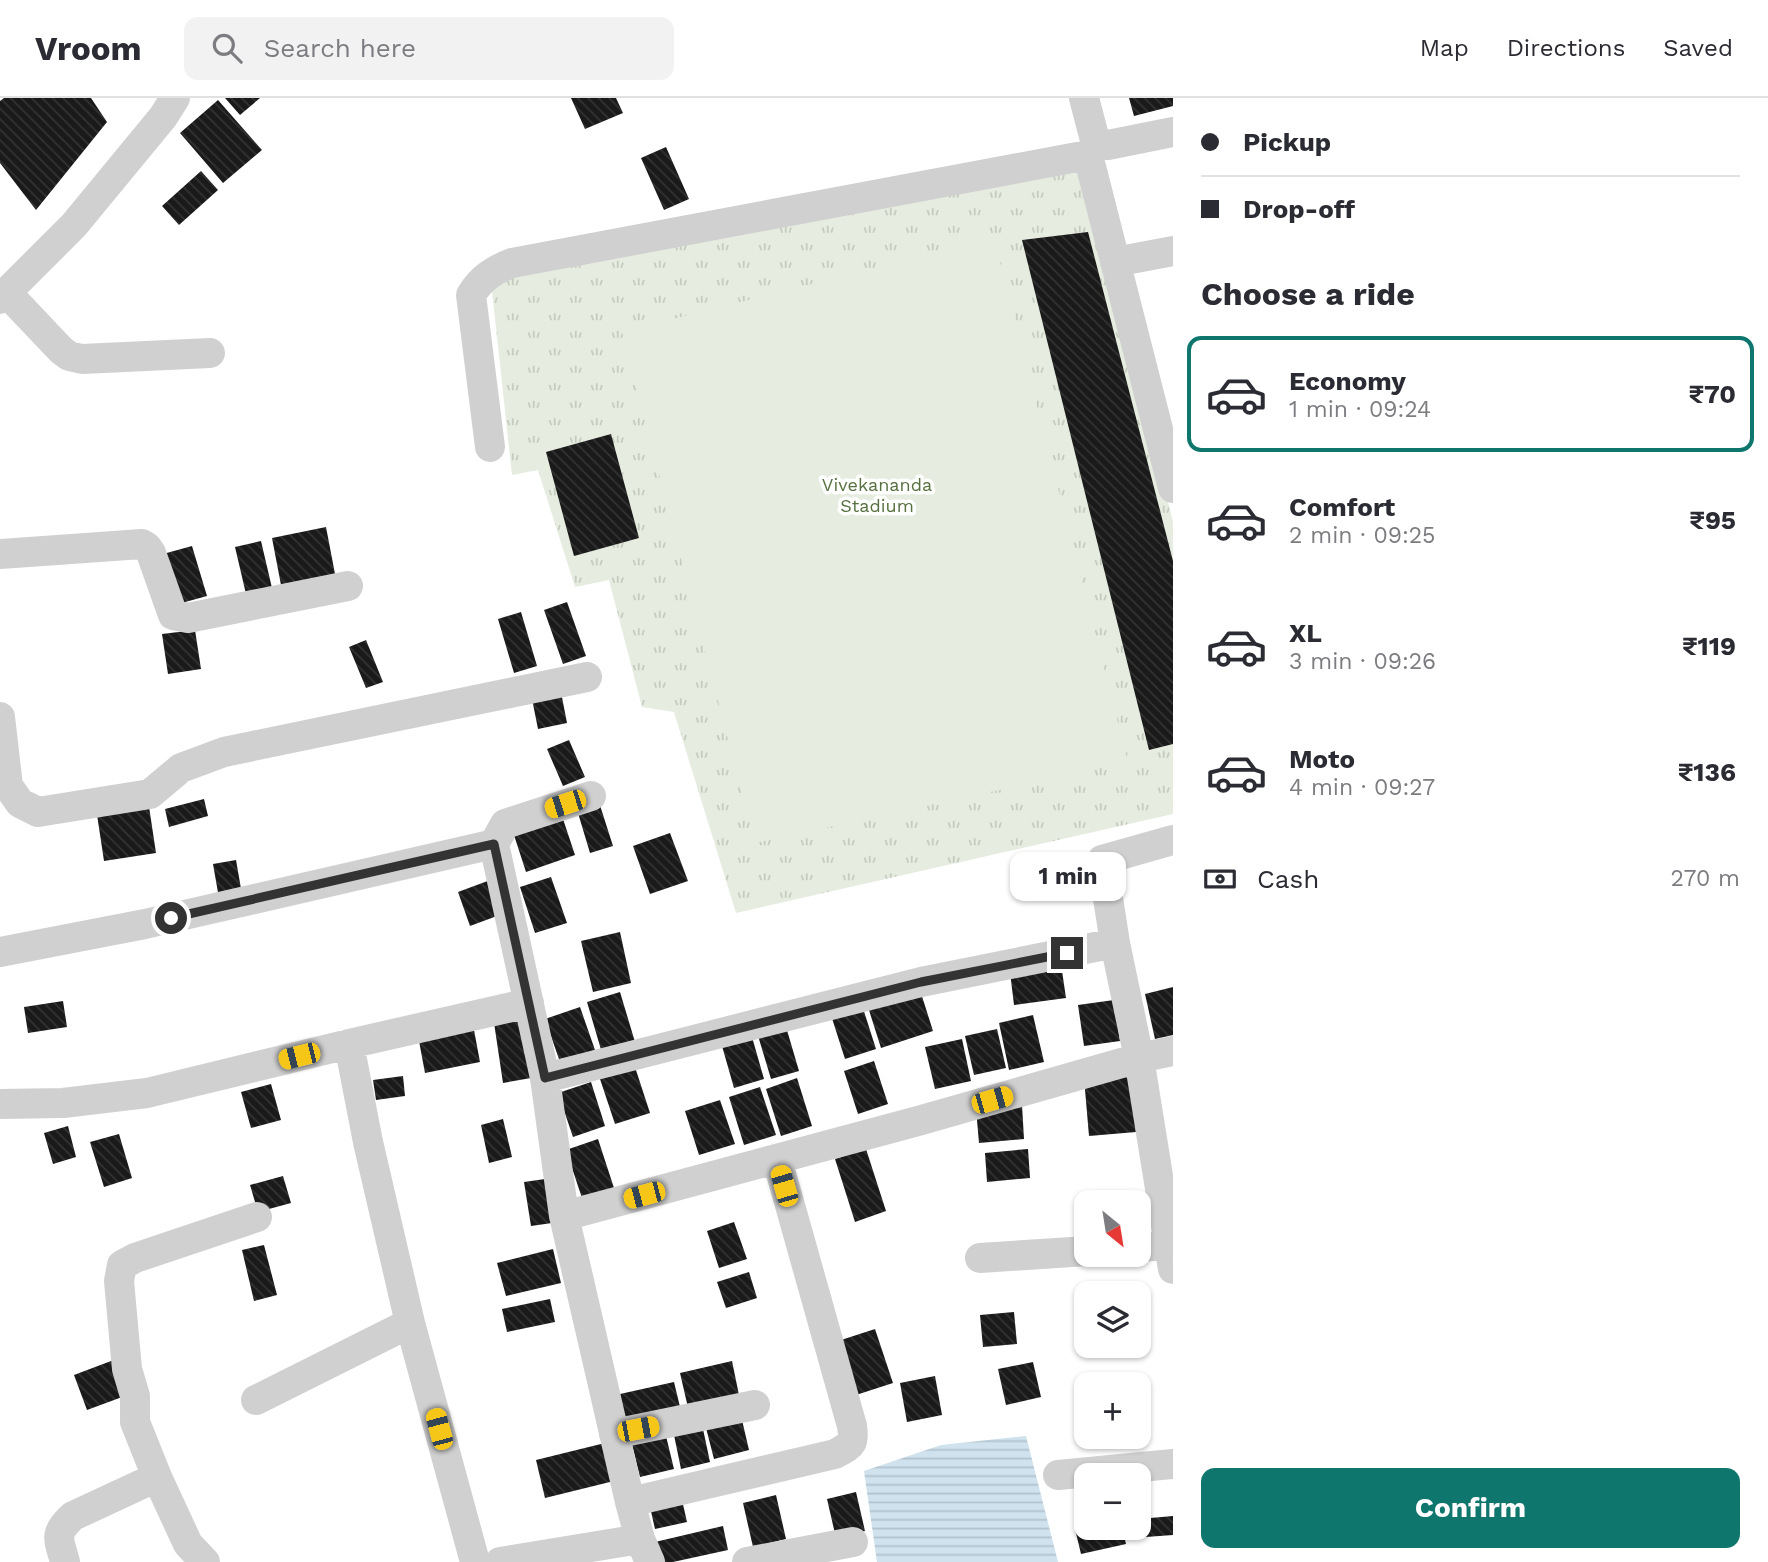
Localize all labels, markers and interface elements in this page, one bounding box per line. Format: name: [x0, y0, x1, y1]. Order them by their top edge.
search box: [184, 17, 674, 80]
text: Vroom: [35, 29, 142, 68]
icon: search: [208, 29, 246, 67]
text: Search here: [264, 33, 416, 63]
text: Map: [1420, 34, 1469, 62]
text: Directions: [1507, 34, 1625, 62]
text: Saved: [1663, 34, 1733, 62]
text: Pickup: [1243, 127, 1331, 157]
text: Drop-off: [1243, 194, 1355, 224]
text: Choose a ride: [1201, 275, 1415, 313]
icon: car: [1205, 363, 1268, 426]
text: Economy: [1289, 366, 1406, 396]
text: ₹70: [1688, 379, 1736, 409]
text: 1 min · 09:24: [1289, 396, 1431, 423]
park label: Vivekananda Stadium: [822, 474, 932, 516]
icon: car: [1205, 489, 1268, 552]
text: Comfort: [1289, 492, 1395, 522]
text: ₹95: [1689, 505, 1736, 535]
text: 2 min · 09:25: [1289, 522, 1436, 549]
icon: car: [1205, 615, 1268, 678]
text: XL: [1289, 618, 1322, 648]
text: ₹119: [1682, 631, 1736, 661]
text: 3 min · 09:26: [1289, 648, 1436, 675]
icon: car: [1205, 741, 1268, 804]
text: Moto: [1289, 744, 1355, 774]
text: ₹136: [1678, 757, 1736, 787]
text: 4 min · 09:27: [1289, 774, 1435, 801]
car: [542, 788, 589, 820]
callout: 1 min: [1009, 852, 1125, 900]
icon: cash: [1201, 860, 1239, 898]
text: 1 min: [1038, 863, 1098, 890]
text: Cash: [1257, 864, 1319, 894]
text: 270 m: [1671, 865, 1740, 892]
route start: [155, 902, 187, 934]
route end: [1051, 937, 1083, 969]
car: [277, 1041, 322, 1071]
car: [969, 1084, 1016, 1116]
car: [769, 1163, 800, 1209]
car: [621, 1179, 668, 1211]
north arrow: [1074, 1190, 1152, 1267]
map controls: [1074, 1190, 1151, 1540]
button: layers: [1074, 1281, 1151, 1358]
button: +: [1074, 1372, 1151, 1449]
car: [424, 1406, 455, 1452]
car: [616, 1415, 661, 1443]
button: −: [1074, 1463, 1151, 1540]
button: Confirm: [1201, 1468, 1740, 1548]

